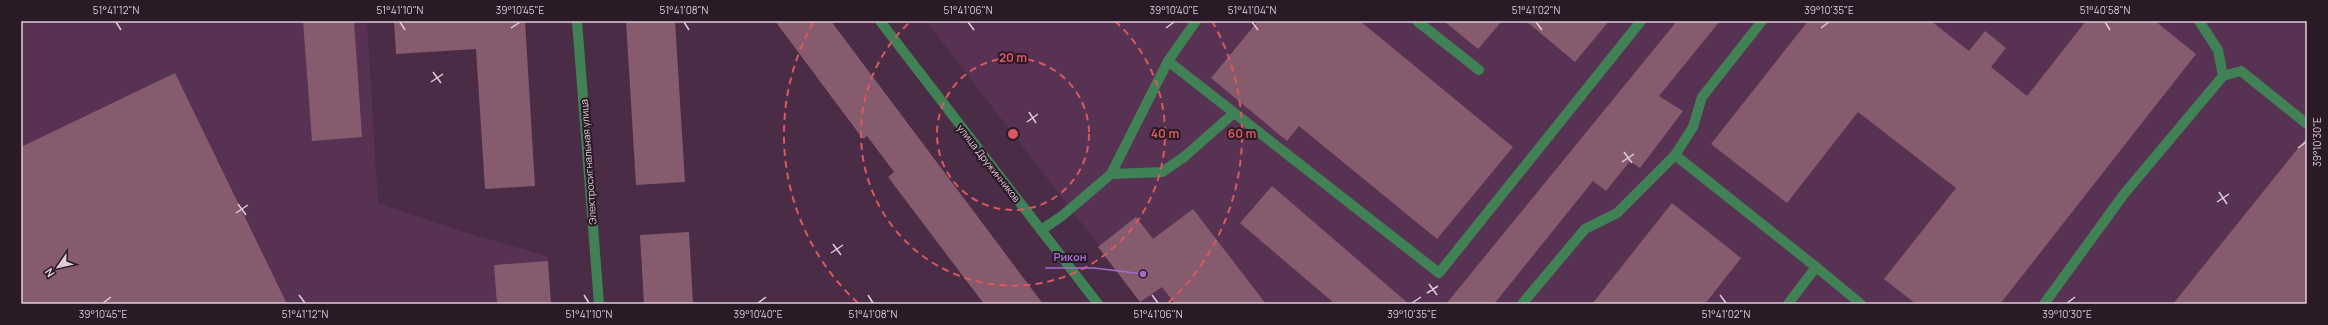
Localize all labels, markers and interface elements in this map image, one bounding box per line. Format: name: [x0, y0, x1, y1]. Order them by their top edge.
text: 51°41'12"N: [93, 3, 139, 17]
text: 51°41'10"N: [377, 3, 424, 17]
text: 39°10'45"E: [496, 3, 545, 17]
text: 51°41'08"N: [660, 3, 709, 17]
text: 51°41'06"N: [943, 3, 993, 17]
text: 39°10'40"E: [1150, 3, 1199, 17]
text: 51°41'04"N: [1228, 3, 1276, 17]
text: 51°41'02"N: [1512, 3, 1560, 17]
text: 39°10'35"E: [1804, 3, 1854, 17]
text: 51°40'58"N: [2080, 3, 2130, 17]
text: 20 m: [999, 49, 1027, 66]
street label: Электросигнальная улица: [577, 99, 599, 225]
text: 39°10'30"E: [2310, 117, 2324, 167]
street label: улица Дружинников: [954, 121, 1024, 205]
text: 40 m: [1151, 125, 1179, 142]
text: 60 m: [1228, 125, 1256, 142]
centre of rings: [1006, 127, 1020, 141]
callout: Рикон: [1045, 245, 1094, 268]
north arrow: [38, 247, 78, 287]
text: Рикон: [1053, 249, 1087, 264]
text: N: [41, 265, 58, 280]
text: 39°10'45"E: [79, 307, 128, 321]
text: 51°41'12"N: [282, 307, 328, 321]
text: 51°41'10"N: [566, 307, 613, 321]
text: 39°10'40"E: [734, 307, 783, 321]
text: 51°41'08"N: [849, 307, 898, 321]
text: 51°41'06"N: [1133, 307, 1183, 321]
text: 39°10'35"E: [1387, 307, 1437, 321]
text: 51°41'02"N: [1702, 307, 1750, 321]
text: 39°10'30"E: [2042, 307, 2092, 321]

